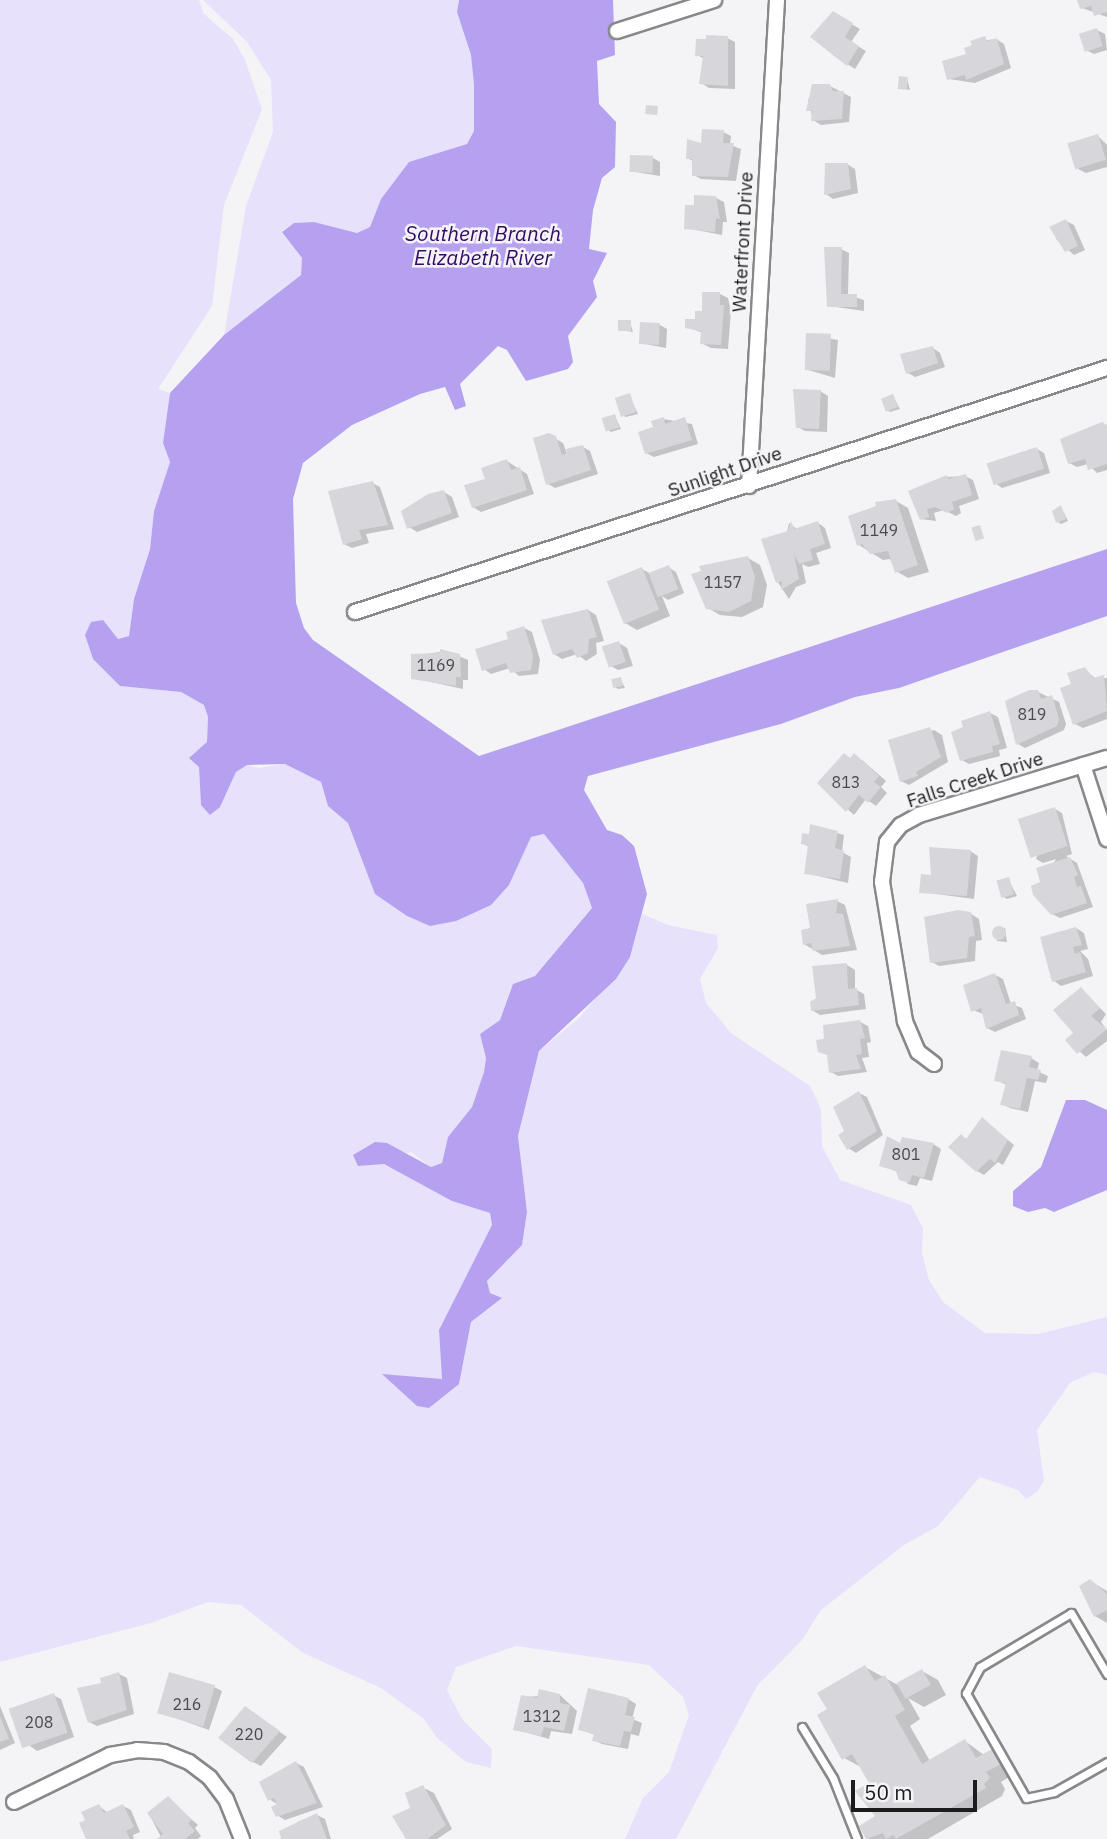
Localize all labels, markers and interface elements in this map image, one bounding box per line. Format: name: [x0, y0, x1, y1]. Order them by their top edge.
street label: Waterfront Drive: [728, 171, 758, 313]
water label: Southern Branch Elizabeth River: [405, 220, 561, 270]
street label: Sunlight Drive: [665, 442, 785, 502]
house number: 1149: [860, 520, 898, 540]
house number: 1157: [704, 572, 742, 592]
house number: 1169: [417, 655, 455, 675]
house number: 819: [1018, 704, 1046, 724]
street label: Falls Creek Drive: [904, 747, 1046, 813]
house number: 813: [832, 772, 860, 792]
house number: 801: [892, 1144, 920, 1164]
house number: 216: [173, 1694, 201, 1714]
house number: 1312: [523, 1706, 561, 1726]
house number: 208: [25, 1712, 53, 1732]
house number: 220: [235, 1724, 263, 1744]
scale bar: [855, 1766, 981, 1810]
text: 50 m: [864, 1778, 913, 1806]

